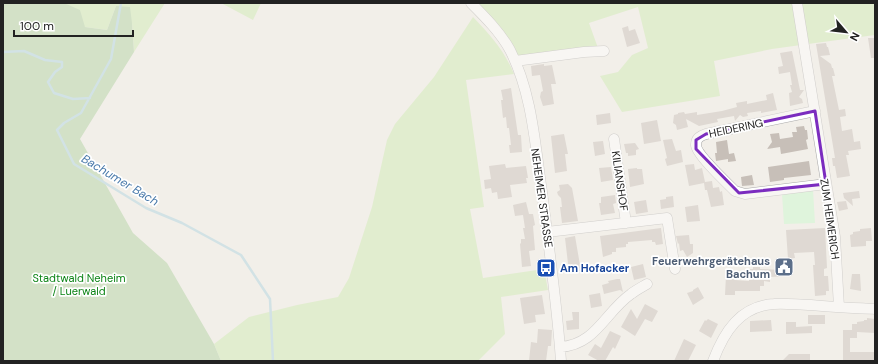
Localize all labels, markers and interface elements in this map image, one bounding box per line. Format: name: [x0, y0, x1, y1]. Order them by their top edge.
scale bar: [14, 12, 133, 38]
north arrow: [826, 12, 866, 52]
text: 100 m: [20, 18, 54, 34]
text: N: [847, 30, 863, 44]
street label: HEIDERING: [708, 115, 764, 141]
street label: NEHEIMER STRASSE: [528, 147, 556, 249]
street label: KILIANSHOF: [609, 150, 631, 212]
water label: Bachumer Bach: [78, 151, 162, 209]
street label: ZUM HEIMERICH: [817, 178, 843, 260]
place label: Feuerwehrgerätehaus Bachum: [652, 254, 770, 281]
public building icon: Feuerwehrgerätehaus Bachum: [773, 256, 795, 278]
bus stop icon: Am Hofacker: [535, 257, 557, 279]
place label: Am Hofacker: [560, 261, 630, 275]
park label: Stadtwald Neheim / Luerwald: [32, 271, 126, 298]

